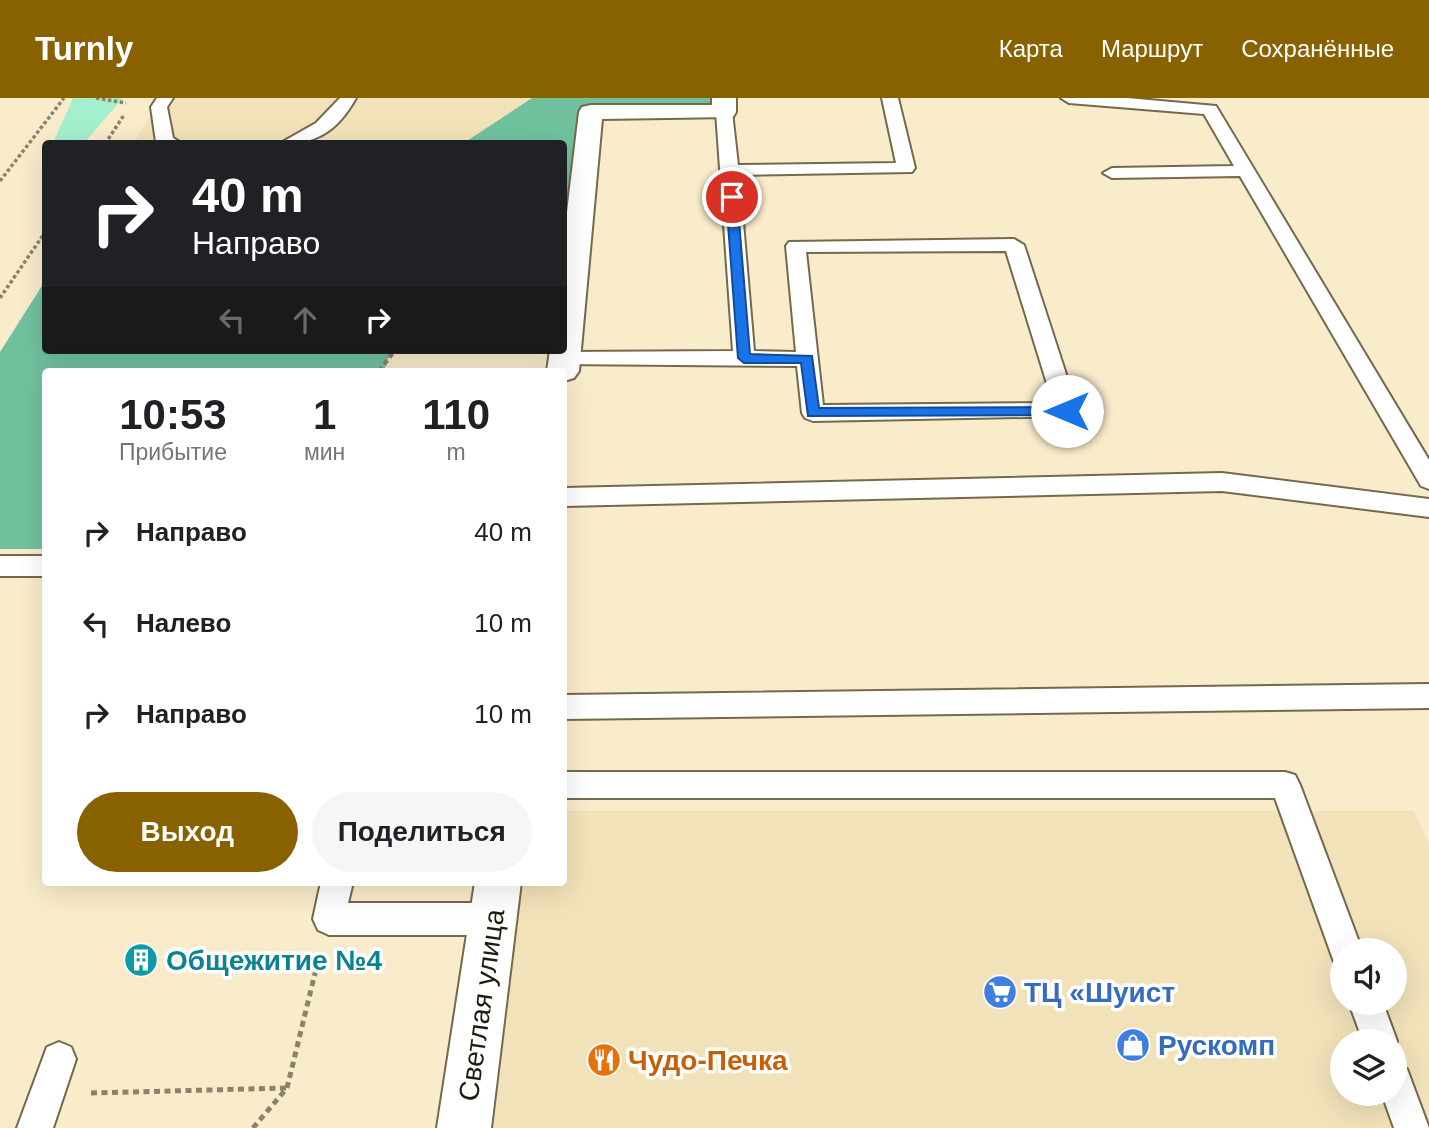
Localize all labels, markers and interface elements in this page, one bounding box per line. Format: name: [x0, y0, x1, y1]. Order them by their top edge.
text: Turnly: [35, 30, 133, 67]
text: Карта: [999, 35, 1063, 62]
text: Маршрут: [1101, 35, 1203, 62]
text: Сохранённые: [1241, 35, 1394, 62]
pin: [702, 167, 762, 227]
icon: right: [77, 168, 168, 259]
text: 40 m: [192, 168, 304, 222]
icon: arrive: [713, 178, 751, 216]
text: Направо: [192, 225, 320, 261]
icon: left: [213, 301, 251, 339]
icon: ahead: [286, 301, 324, 339]
icon: right: [359, 301, 397, 339]
position arrow: [1030, 374, 1104, 448]
text: 10:53: [119, 391, 227, 438]
text: 1: [313, 391, 336, 438]
text: 110: [422, 391, 490, 438]
text: Прибытие: [119, 439, 227, 465]
text: мин: [304, 439, 345, 465]
text: m: [447, 439, 466, 465]
icon: right: [77, 514, 115, 552]
text: Направо: [136, 517, 247, 547]
text: 40 m: [474, 517, 532, 547]
icon: left: [77, 605, 115, 643]
text: Налево: [136, 608, 231, 638]
text: 10 m: [474, 608, 532, 638]
icon: right: [77, 696, 115, 734]
text: Направо: [136, 699, 247, 729]
text: 10 m: [474, 699, 532, 729]
button: Выход: [77, 792, 298, 872]
button: Поделиться: [312, 792, 532, 872]
street label: Светлая улица: [453, 907, 510, 1103]
map controls: [1330, 938, 1407, 1106]
button: sound: [1330, 938, 1407, 1015]
building icon: Общежитие №4: [122, 941, 160, 979]
place label: Общежитие №4: [166, 945, 382, 976]
supermarket icon: ТЦ «Шуист: [981, 973, 1019, 1011]
place label: ТЦ «Шуист: [1024, 977, 1175, 1008]
shop icon: Рускомп: [1114, 1026, 1152, 1064]
button: layers: [1330, 1029, 1407, 1106]
place label: Рускомп: [1158, 1030, 1275, 1061]
restaurant icon: Чудо-Печка: [585, 1041, 623, 1079]
place label: Чудо-Печка: [628, 1045, 788, 1076]

